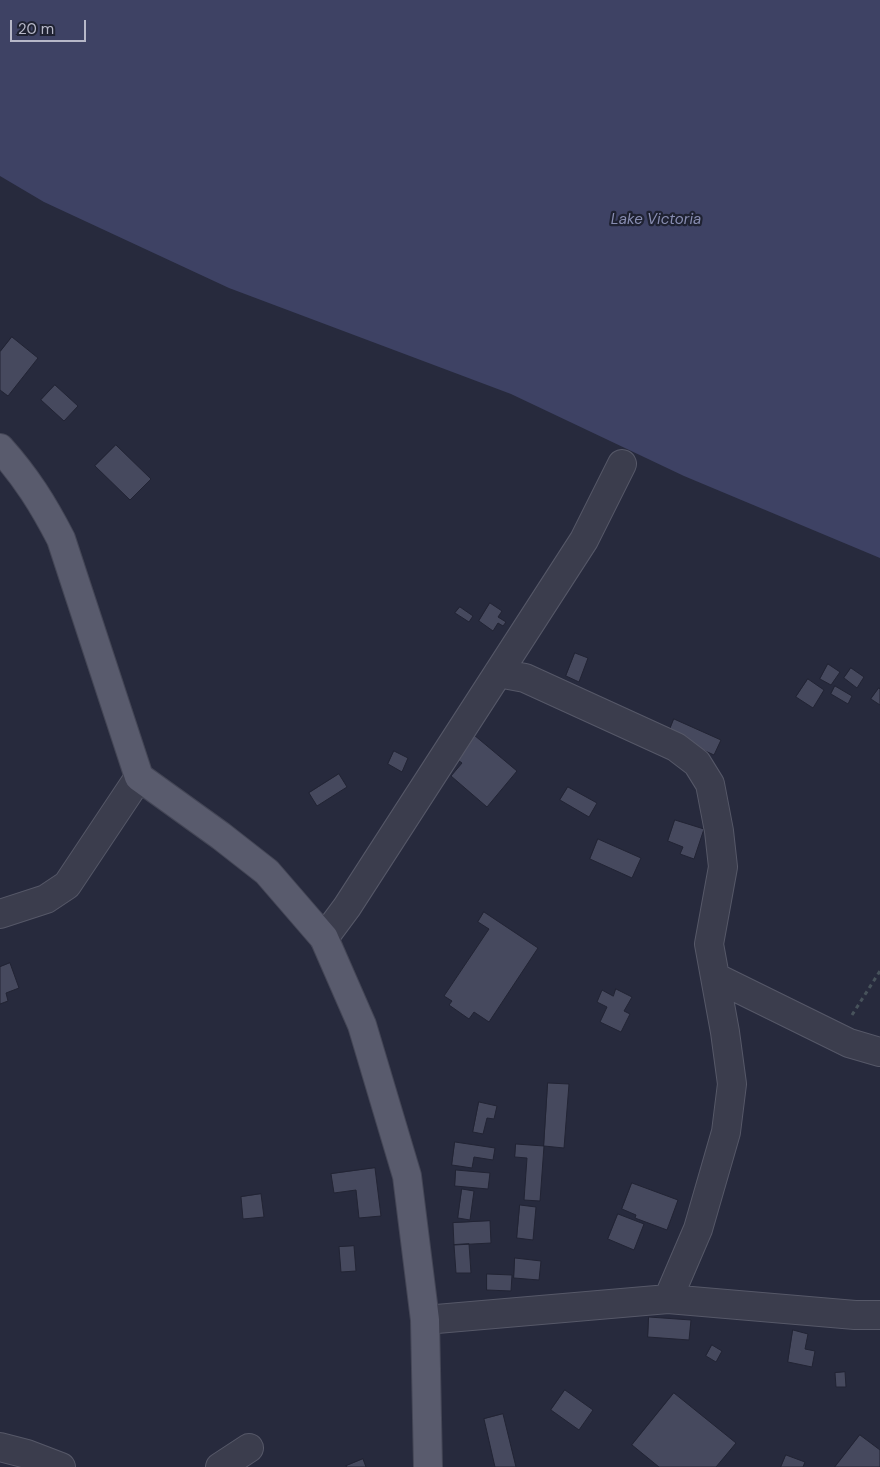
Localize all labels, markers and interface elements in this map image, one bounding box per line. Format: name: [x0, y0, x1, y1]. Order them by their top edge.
scale bar: [12, 10, 89, 42]
text: 20 m: [18, 19, 54, 39]
water label: Lake Victoria: [611, 211, 701, 229]

